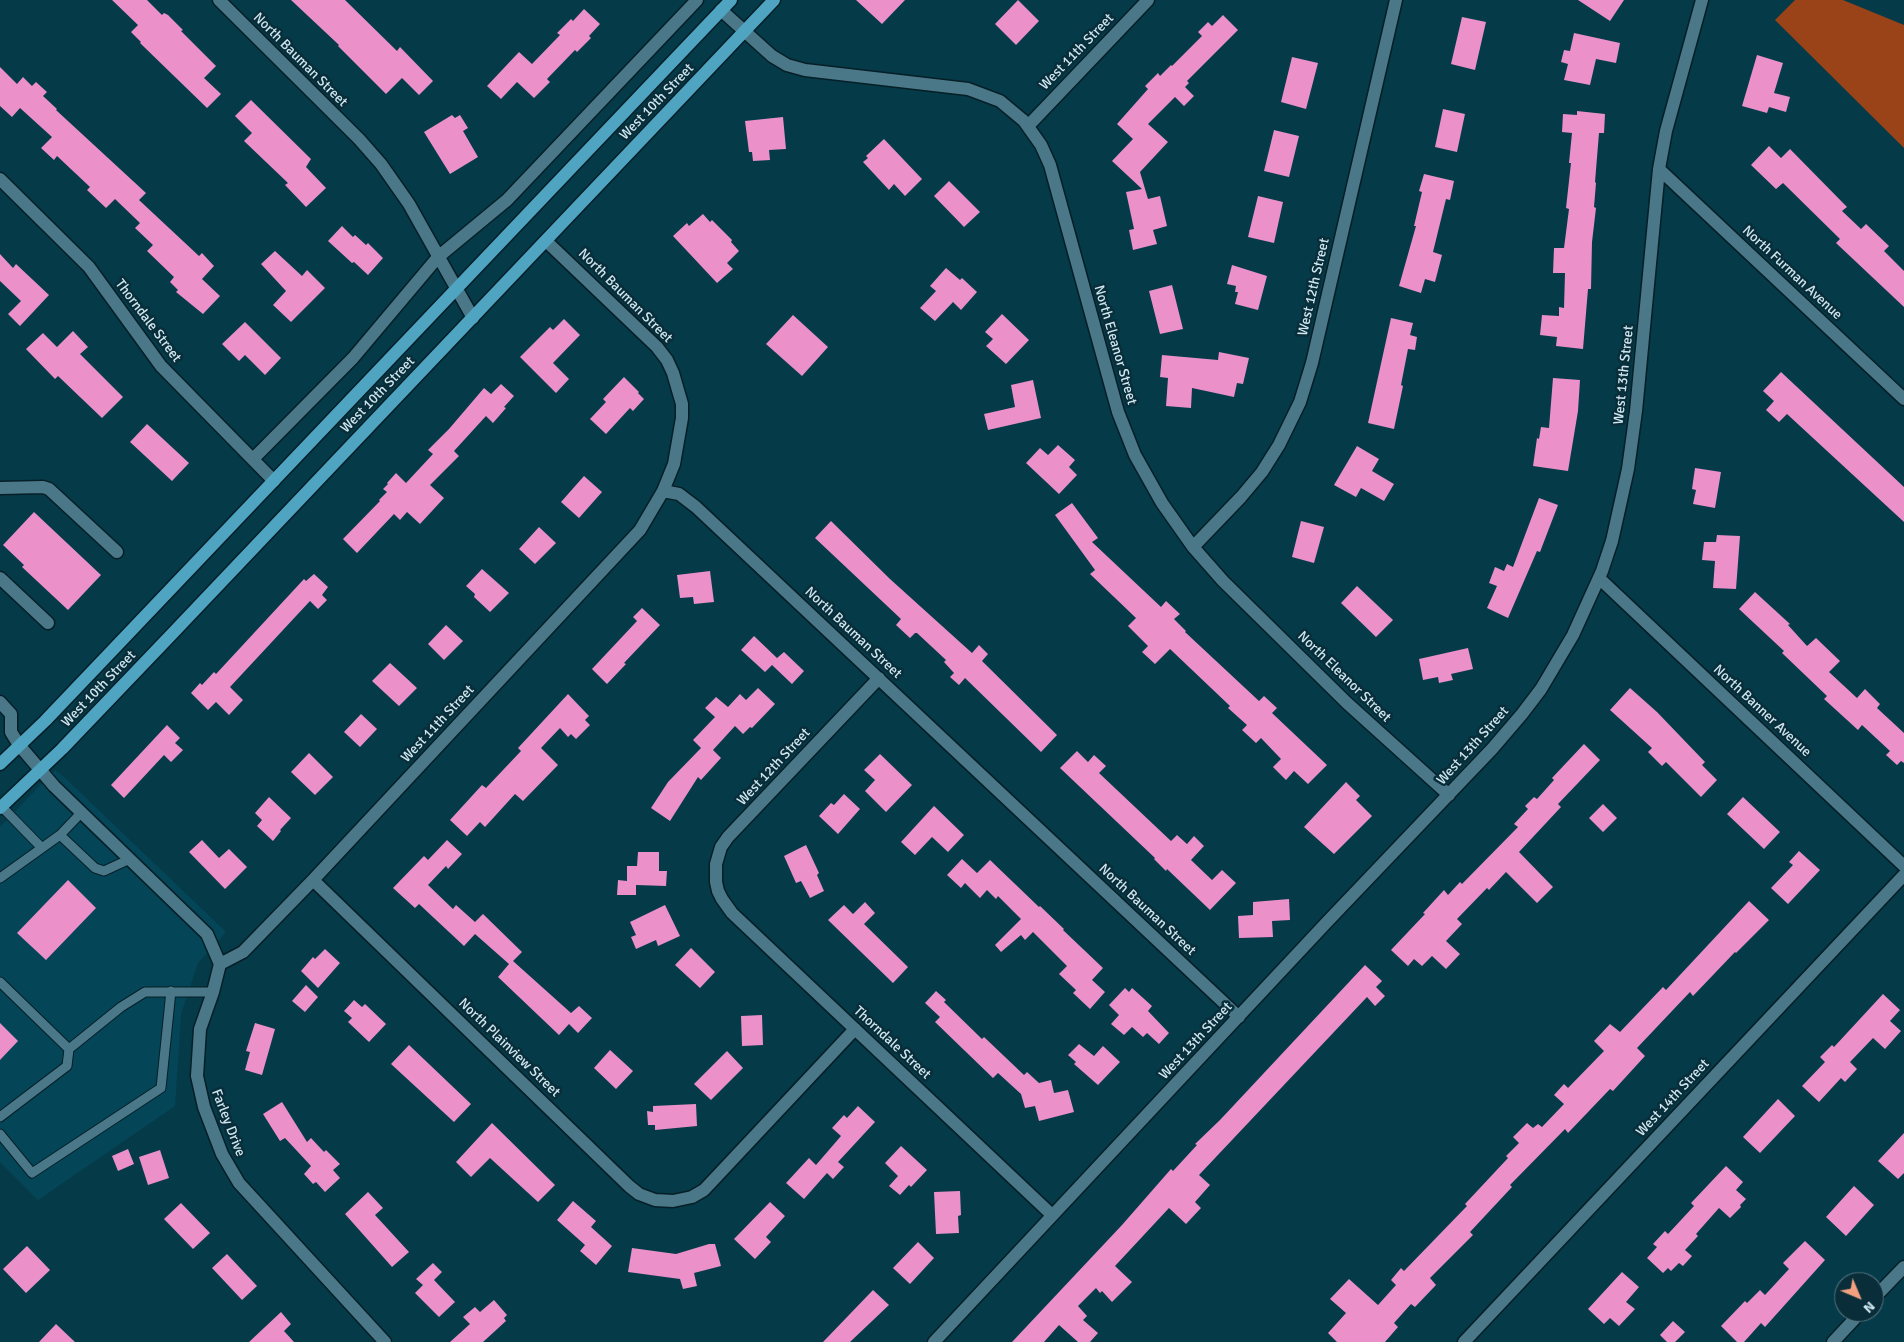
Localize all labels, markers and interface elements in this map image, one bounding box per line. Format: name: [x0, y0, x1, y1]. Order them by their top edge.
street label: North Bauman Street: [249, 9, 351, 111]
street label: West 11th Street: [1036, 10, 1118, 94]
street label: West 10th Street: [616, 60, 698, 144]
street label: North Furman Avenue: [1739, 222, 1845, 324]
street label: West 12th Street: [1295, 237, 1333, 337]
street label: North Bauman Street: [574, 245, 676, 347]
street label: Thorndale Street: [111, 276, 185, 366]
street label: North Eleanor Street: [1090, 283, 1140, 407]
street label: West 13th Street: [1610, 325, 1638, 425]
street label: West 10th Street: [337, 353, 419, 437]
street label: North Bauman Street: [801, 584, 905, 682]
street label: North Eleanor Street: [1294, 628, 1394, 726]
street label: West 10th Street: [58, 647, 140, 731]
street label: North Banner Avenue: [1710, 661, 1814, 761]
street label: West 11th Street: [398, 682, 478, 766]
street label: West 13th Street: [1433, 703, 1513, 789]
street label: West 12th Street: [734, 725, 814, 809]
street label: North Bauman Street: [1095, 861, 1199, 959]
street label: North Plainview Street: [455, 995, 563, 1101]
street label: West 13th Street: [1156, 999, 1236, 1083]
street label: Thorndale Street: [850, 1003, 934, 1083]
street label: West 14th Street: [1633, 1056, 1713, 1140]
street label: Farley Drive: [207, 1087, 249, 1159]
north arrow: [1834, 1272, 1884, 1322]
text: N: [1860, 1298, 1879, 1317]

